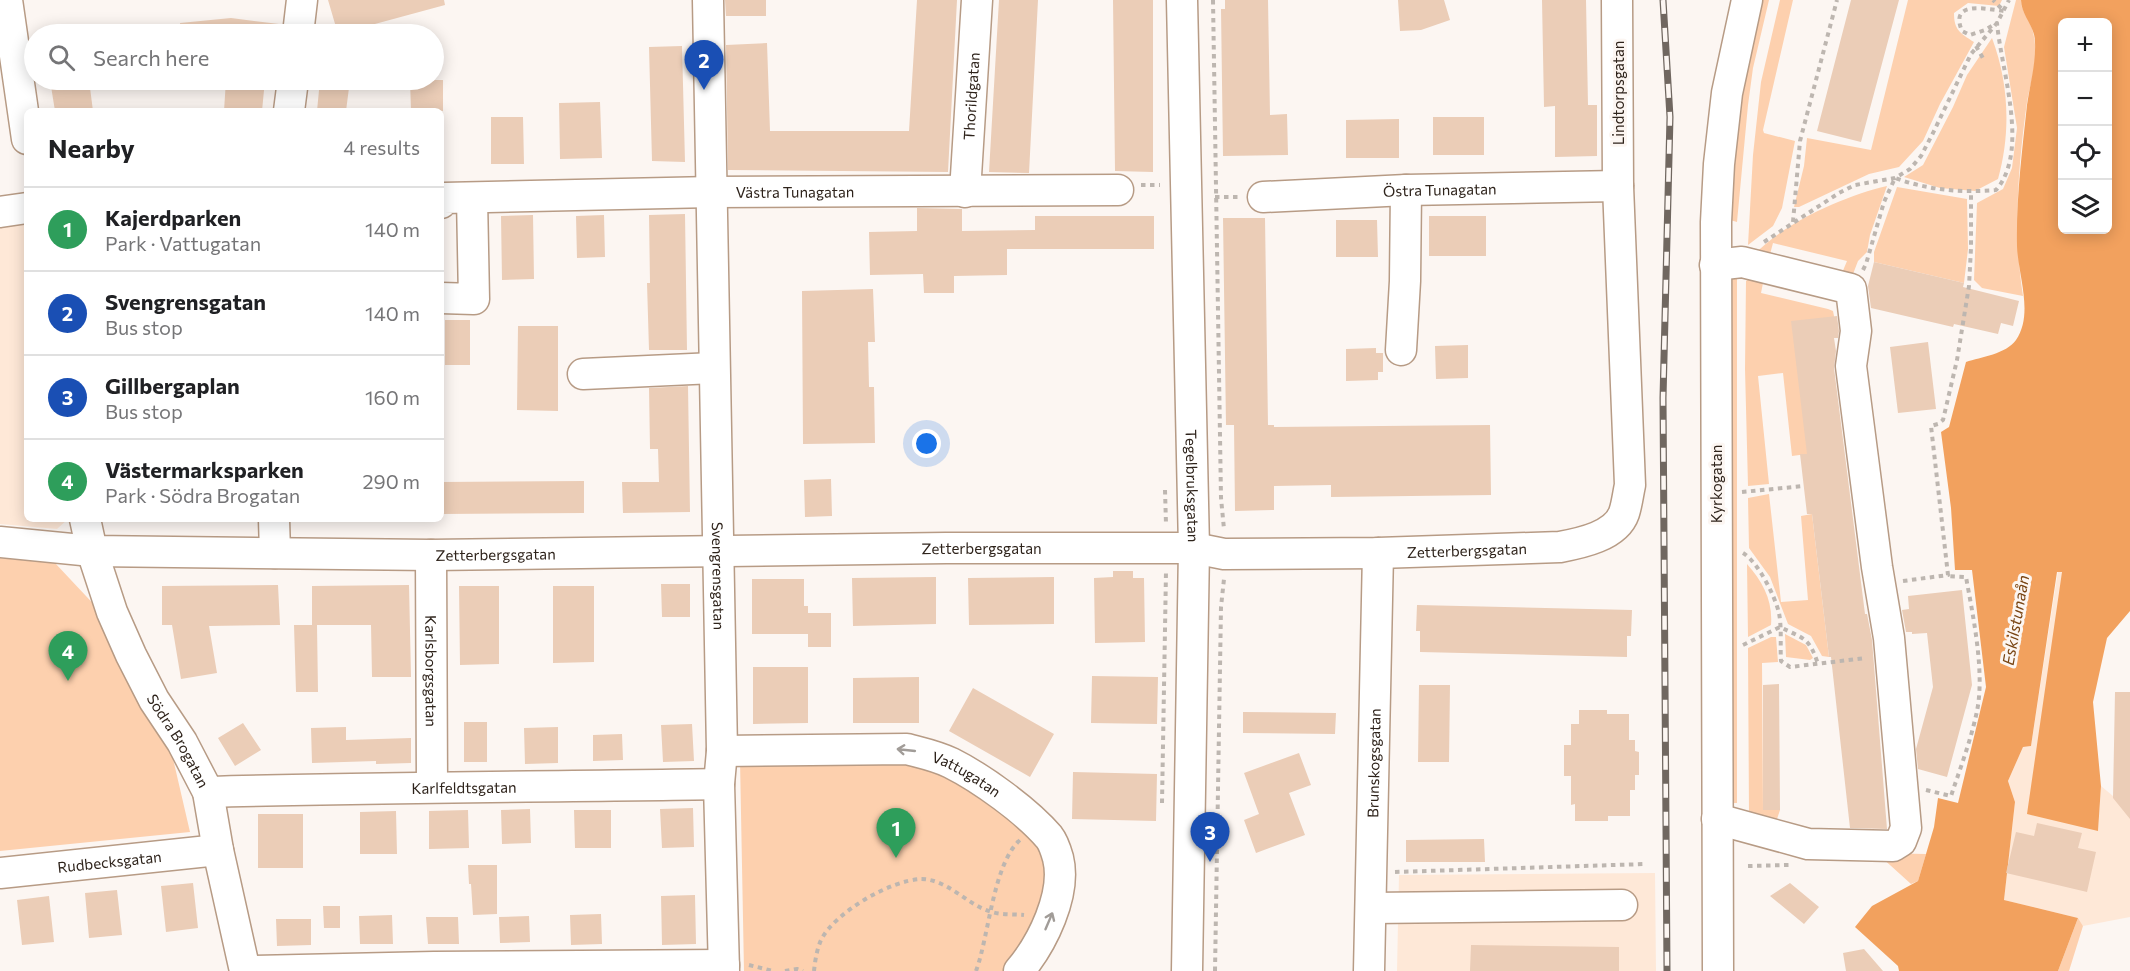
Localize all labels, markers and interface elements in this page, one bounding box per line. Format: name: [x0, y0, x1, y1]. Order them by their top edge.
map controls: [2058, 18, 2112, 234]
button: +: [2058, 18, 2112, 72]
search box: [24, 24, 444, 90]
pin: 2: [684, 40, 724, 90]
icon: search: [45, 41, 78, 74]
street label: Lindtorpsgatan: [1609, 41, 1627, 145]
text: Search here: [93, 44, 209, 71]
street label: Thorildgatan: [959, 52, 983, 141]
button: −: [2058, 72, 2112, 126]
button: locate: [2058, 126, 2112, 180]
text: Nearby: [48, 132, 135, 163]
text: 4 results: [343, 135, 420, 159]
street label: Östra Tunagatan: [1383, 179, 1497, 200]
button: layers: [2058, 180, 2112, 234]
street label: Västra Tunagatan: [736, 182, 854, 201]
text: Kajerdparken: [105, 204, 241, 231]
text: 1: [63, 217, 72, 241]
text: 140 m: [365, 217, 420, 241]
text: Park · Vattugatan: [105, 231, 261, 255]
text: Svengrensgatan: [105, 288, 266, 315]
text: 2: [62, 301, 73, 325]
text: 140 m: [365, 301, 420, 325]
text: Bus stop: [105, 315, 183, 339]
text: Gillbergaplan: [105, 372, 240, 399]
text: 3: [62, 385, 73, 409]
text: 160 m: [365, 385, 420, 409]
text: Bus stop: [105, 399, 183, 423]
your location: [912, 429, 941, 458]
street label: Tegelbruksgatan: [1182, 429, 1203, 542]
street label: Kyrkogatan: [1707, 445, 1725, 523]
text: Västermarksparken: [105, 456, 304, 483]
text: 4: [61, 469, 74, 493]
text: 290 m: [362, 469, 420, 493]
text: Park · Södra Brogatan: [105, 483, 300, 507]
street label: Svengrensgatan: [709, 522, 729, 630]
street label: Zetterbergsgatan: [921, 539, 1042, 557]
street label: Zetterbergsgatan: [1406, 539, 1527, 561]
street label: Zetterbergsgatan: [435, 544, 556, 564]
water label: Eskilstunaån: [1998, 573, 2032, 667]
street label: Karlsborgsgatan: [422, 615, 441, 727]
pin: 4: [48, 632, 88, 681]
street label: Södra Brogatan: [143, 691, 213, 791]
street label: Brunskogsgatan: [1363, 708, 1384, 818]
one-way arrow: [897, 744, 916, 755]
street label: Vattugatan: [930, 747, 1005, 800]
street label: Karlfeldtsgatan: [411, 778, 517, 797]
pin: 1: [876, 808, 916, 858]
pin: 3: [1190, 812, 1230, 862]
street label: Rudbecksgatan: [56, 847, 162, 876]
one-way arrow: [1044, 912, 1055, 930]

